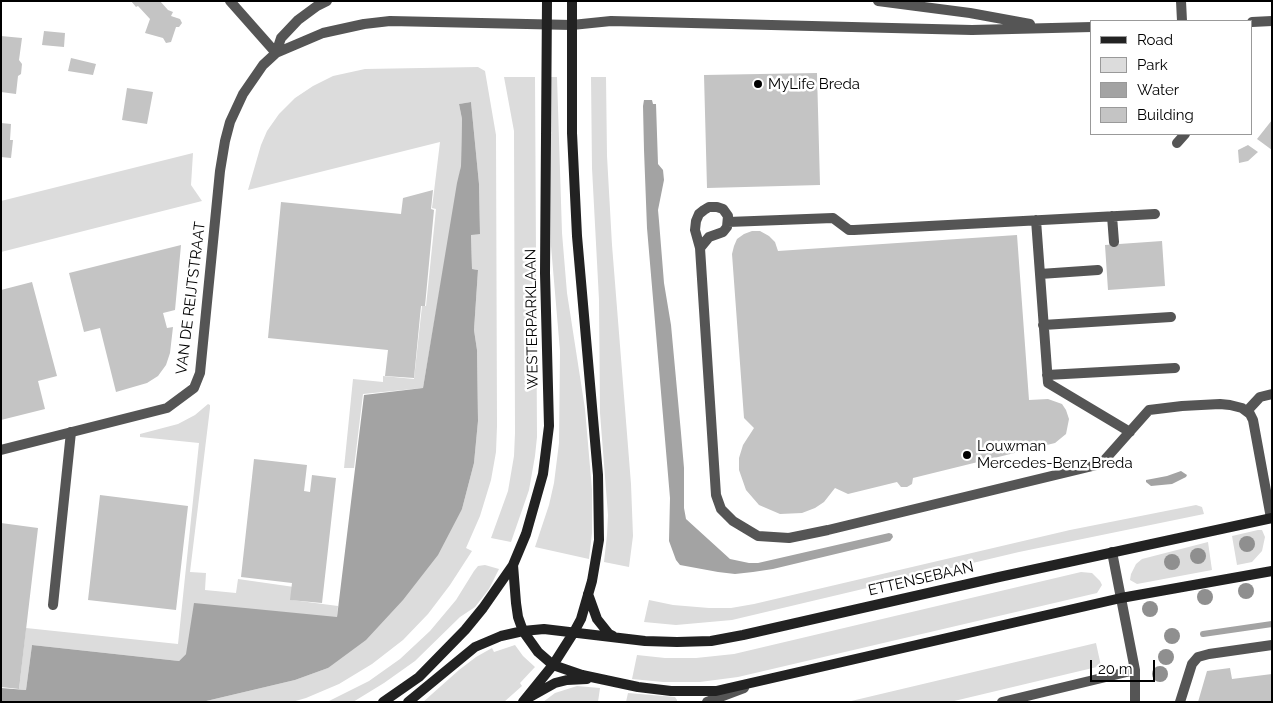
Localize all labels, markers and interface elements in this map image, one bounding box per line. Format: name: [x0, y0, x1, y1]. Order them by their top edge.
legend: [1090, 20, 1253, 135]
text: Road: [1137, 31, 1173, 49]
text: Park: [1137, 56, 1168, 74]
place label: MyLife Breda: [768, 75, 860, 93]
marker: MyLife Breda: [752, 78, 764, 90]
text: Water: [1137, 81, 1179, 99]
text: Building: [1137, 106, 1194, 124]
street label: VAN DE REIJTSTRAAT: [173, 221, 209, 375]
street label: WESTERPARKLAAN: [522, 249, 542, 389]
place label: Louwman Mercedes-Benz Breda: [977, 437, 1133, 472]
marker: Louwman Mercedes-Benz Breda: [961, 449, 973, 461]
street label: ETTENSEBAAN: [866, 558, 976, 600]
scale bar: [1093, 650, 1158, 682]
text: 20 m: [1098, 660, 1133, 678]

